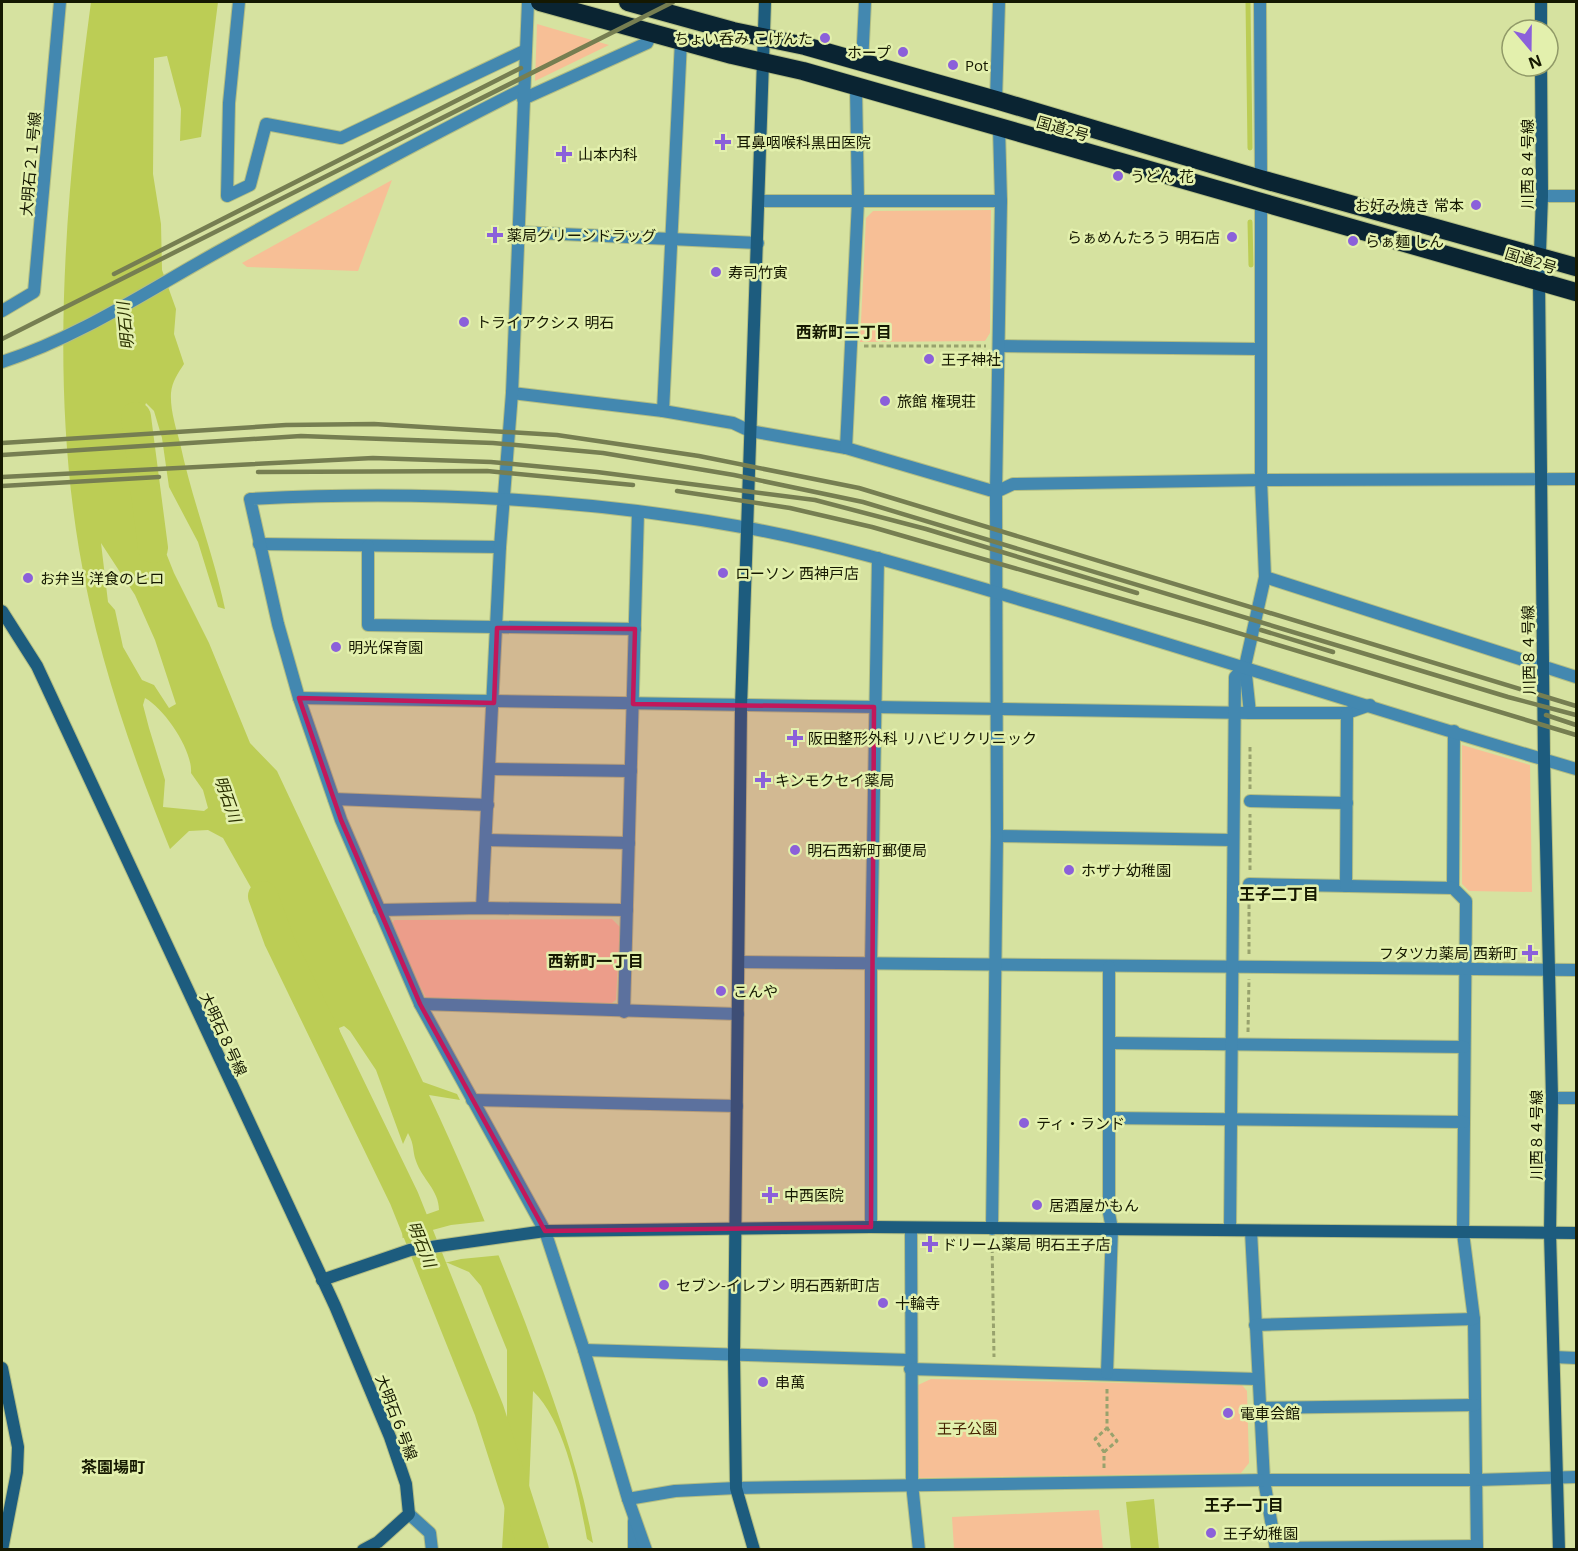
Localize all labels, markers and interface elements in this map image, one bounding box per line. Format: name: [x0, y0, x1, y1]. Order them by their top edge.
north arrow: [1500, 18, 1560, 78]
place label: ちょい呑み こげんた: [674, 28, 813, 48]
marker: ちょい呑み こげんた: [818, 31, 832, 45]
place label: ホープ: [847, 42, 891, 62]
marker: ホープ: [896, 45, 910, 59]
text: N: [1525, 50, 1545, 75]
place label: Pot: [965, 55, 988, 75]
marker: Pot: [946, 58, 960, 72]
street label: 大明石２１号線: [15, 111, 45, 217]
street label: 国道2号: [1034, 111, 1092, 145]
street label: 川西８４号線: [1517, 119, 1537, 209]
place label: 耳鼻咽喉科黒田医院: [736, 132, 871, 152]
marker: 耳鼻咽喉科黒田医院: [714, 133, 732, 151]
place label: 山本内科: [578, 144, 638, 164]
marker: 山本内科: [555, 145, 573, 163]
place label: うどん 花: [1130, 166, 1194, 186]
marker: うどん 花: [1111, 169, 1125, 183]
place label: お好み焼き 常本: [1355, 195, 1464, 215]
marker: お好み焼き 常本: [1469, 198, 1483, 212]
place label: 薬局グリーンドラッグ: [507, 225, 656, 245]
place label: らぁめんたろう 明石店: [1067, 227, 1220, 247]
marker: 薬局グリーンドラッグ: [488, 228, 502, 242]
marker: らぁめんたろう 明石店: [1225, 230, 1239, 244]
place label: らぁ麺 しん: [1365, 231, 1444, 251]
marker: らぁ麺 しん: [1346, 234, 1360, 248]
street label: 国道2号: [1502, 243, 1560, 277]
place label: 寿司竹寅: [728, 262, 788, 282]
marker: 寿司竹寅: [709, 265, 723, 279]
water label: 明石川: [111, 299, 138, 351]
place label: トライアクシス 明石: [476, 312, 614, 332]
marker: トライアクシス 明石: [457, 315, 471, 329]
district label: 西新町二丁目: [796, 321, 892, 343]
place label: 王子神社: [941, 349, 1001, 369]
marker: 王子神社: [922, 352, 936, 366]
place label: 旅館 権現荘: [897, 391, 976, 411]
marker: 旅館 権現荘: [878, 394, 892, 408]
place label: ローソン 西神戸店: [735, 563, 859, 583]
marker: ローソン 西神戸店: [716, 566, 730, 580]
place label: お弁当 洋食のヒロ: [40, 568, 164, 588]
marker: お弁当 洋食のヒロ: [21, 571, 35, 585]
street label: 川西８４号線: [1517, 605, 1539, 695]
place label: 明光保育園: [348, 637, 423, 657]
marker: 明光保育園: [329, 640, 343, 654]
place label: 阪田整形外科 リハビリクリニック: [808, 728, 1037, 748]
marker: 阪田整形外科 リハビリクリニック: [786, 729, 804, 747]
place label: キンモクセイ薬局: [775, 770, 895, 790]
water label: 明石川: [209, 773, 247, 827]
marker: キンモクセイ薬局: [756, 773, 770, 787]
place label: 明石西新町郵便局: [807, 840, 927, 860]
marker: 明石西新町郵便局: [788, 843, 802, 857]
place label: ホザナ幼稚園: [1081, 860, 1171, 880]
marker: ホザナ幼稚園: [1062, 863, 1076, 877]
district label: 王子二丁目: [1239, 883, 1319, 905]
place label: フタツカ薬局 西新町: [1379, 943, 1518, 963]
marker: フタツカ薬局 西新町: [1523, 946, 1537, 960]
district label: 西新町一丁目: [548, 950, 644, 972]
place label: こんや: [733, 981, 778, 1001]
marker: こんや: [714, 984, 728, 998]
street label: 大明石８号線: [196, 989, 252, 1079]
street label: 川西８４号線: [1526, 1090, 1546, 1180]
place label: ティ・ランド: [1036, 1113, 1125, 1133]
marker: ティ・ランド: [1017, 1116, 1031, 1130]
place label: 中西医院: [784, 1185, 844, 1205]
marker: 中西医院: [761, 1186, 779, 1204]
place label: 居酒屋かもん: [1049, 1195, 1139, 1215]
marker: 居酒屋かもん: [1030, 1198, 1044, 1212]
water label: 明石川: [403, 1218, 442, 1272]
place label: ドリーム薬局 明石王子店: [942, 1234, 1110, 1254]
marker: ドリーム薬局 明石王子店: [923, 1237, 937, 1251]
place label: セブン-イレブン 明石西新町店: [676, 1275, 880, 1295]
marker: セブン-イレブン 明石西新町店: [657, 1278, 671, 1292]
place label: 十輪寺: [895, 1293, 940, 1313]
marker: 十輪寺: [876, 1296, 890, 1310]
street label: 大明石６号線: [372, 1371, 422, 1463]
place label: 串萬: [775, 1372, 805, 1392]
marker: 串萬: [756, 1375, 770, 1389]
place label: 電車会館: [1240, 1403, 1300, 1423]
marker: 電車会館: [1221, 1406, 1235, 1420]
park label: 王子公園: [937, 1418, 997, 1438]
district label: 茶園場町: [81, 1456, 145, 1478]
district label: 王子一丁目: [1204, 1494, 1284, 1516]
place label: 王子幼稚園: [1223, 1523, 1298, 1543]
marker: 王子幼稚園: [1204, 1526, 1218, 1540]

